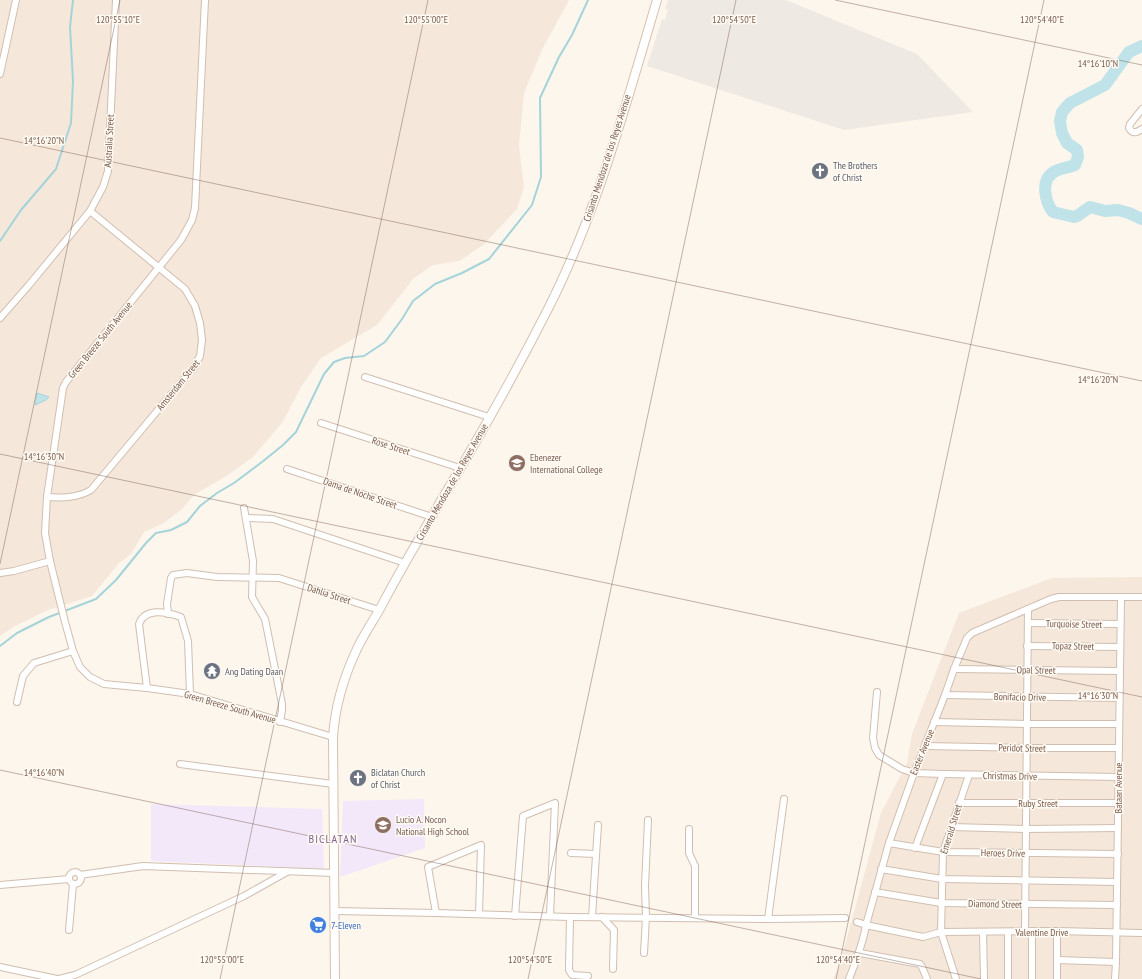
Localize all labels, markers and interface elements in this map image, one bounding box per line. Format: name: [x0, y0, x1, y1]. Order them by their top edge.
text: 120°55'10"E: [96, 13, 140, 26]
text: 120°55'00"E: [404, 13, 448, 26]
text: 120°54'50"E: [712, 13, 756, 26]
text: 120°54'40"E: [1020, 13, 1064, 26]
text: 14°16'10"N: [1078, 57, 1118, 70]
street label: Crisanto Mendoza de los Reyes Avenue: [580, 93, 634, 223]
street label: Australia Street: [101, 114, 117, 168]
text: 14°16'20"N: [24, 134, 64, 147]
place label: The Brothers of Christ: [833, 159, 878, 184]
church icon: The Brothers of Christ: [810, 161, 830, 181]
street label: Green Breeze South Avenue: [65, 299, 135, 381]
street label: Amsterdam Street: [153, 357, 203, 413]
text: 14°16'20"N: [1078, 373, 1118, 386]
street label: Crisanto Mendoza de los Reyes Avenue: [413, 421, 491, 543]
street label: Rose Street: [370, 434, 412, 458]
text: 14°16'30"N: [24, 450, 64, 463]
place label: Ebenezer International College: [530, 451, 603, 476]
school or university icon: Ebenezer International College: [507, 453, 527, 473]
street label: Dama de Noche Street: [321, 474, 399, 512]
street label: Dahlia Street: [306, 581, 353, 607]
street label: Turquoise Street: [1046, 617, 1102, 631]
street label: Topaz Street: [1052, 639, 1095, 653]
temple icon: Ang Dating Daan: [202, 661, 222, 681]
street label: Opal Street: [1016, 663, 1056, 677]
place label: Ang Dating Daan: [225, 665, 283, 678]
street label: Green Breeze South Avenue: [183, 688, 277, 726]
text: 14°16'30"N: [1078, 689, 1118, 702]
street label: Bonifacio Drive: [994, 690, 1046, 704]
street label: Easter Avenue: [907, 727, 937, 777]
street label: Peridot Street: [998, 741, 1046, 755]
street label: Bataan Avenue: [1112, 763, 1125, 814]
text: 14°16'40"N: [24, 766, 64, 779]
place label: Biclatan Church of Christ: [371, 766, 425, 791]
church icon: Biclatan Church of Christ: [348, 768, 368, 788]
street label: Christmas Drive: [983, 769, 1037, 783]
street label: Ruby Street: [1018, 797, 1058, 810]
street label: Emerald Street: [937, 802, 965, 855]
place label: Lucio A. Nocon National High School: [396, 813, 470, 838]
school or university icon: Lucio A. Nocon National High School: [373, 815, 393, 835]
district label: BICLATAN: [309, 831, 357, 846]
street label: Heroes Drive: [981, 846, 1025, 860]
street label: Diamond Street: [968, 897, 1022, 911]
supermarket icon: 7-Eleven: [308, 915, 328, 935]
place label: 7-Eleven: [331, 919, 361, 932]
street label: Valentine Drive: [1015, 926, 1068, 939]
text: 120°55'00"E: [200, 953, 244, 966]
text: 120°54'50"E: [508, 953, 552, 966]
text: 120°54'40"E: [816, 953, 860, 966]

